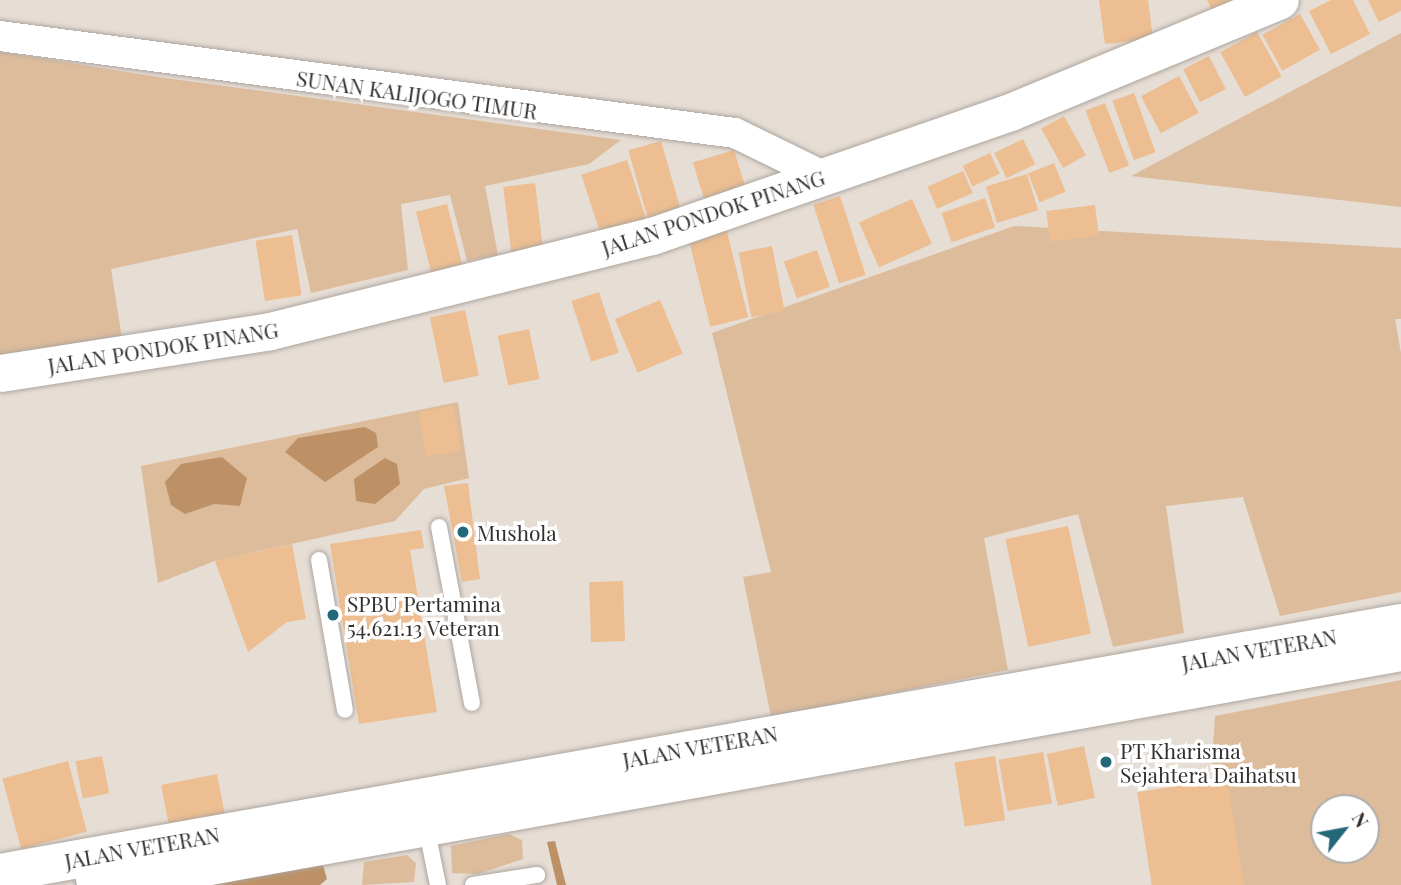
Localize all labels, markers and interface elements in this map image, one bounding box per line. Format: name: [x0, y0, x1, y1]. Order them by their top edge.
street label: SUNAN KALIJOGO TIMUR: [295, 65, 539, 123]
street label: JALAN PONDOK PINANG: [598, 164, 828, 260]
street label: JALAN PONDOK PINANG: [46, 316, 280, 378]
place label: Mushola: [477, 519, 557, 545]
marker: Mushola: [455, 524, 471, 540]
place label: SPBU Pertamina 54.621.13 Veteran: [347, 590, 501, 640]
marker: SPBU Pertamina 54.621.13 Veteran: [325, 607, 341, 623]
street label: JALAN VETERAN: [1179, 623, 1339, 675]
street label: JALAN VETERAN: [620, 720, 780, 772]
place label: PT Kharisma Sejahtera Daihatsu: [1120, 737, 1297, 787]
marker: PT Kharisma Sejahtera Daihatsu: [1098, 754, 1114, 770]
north arrow: [1310, 794, 1380, 864]
text: N: [1347, 807, 1376, 832]
street label: JALAN VETERAN: [62, 821, 222, 873]

